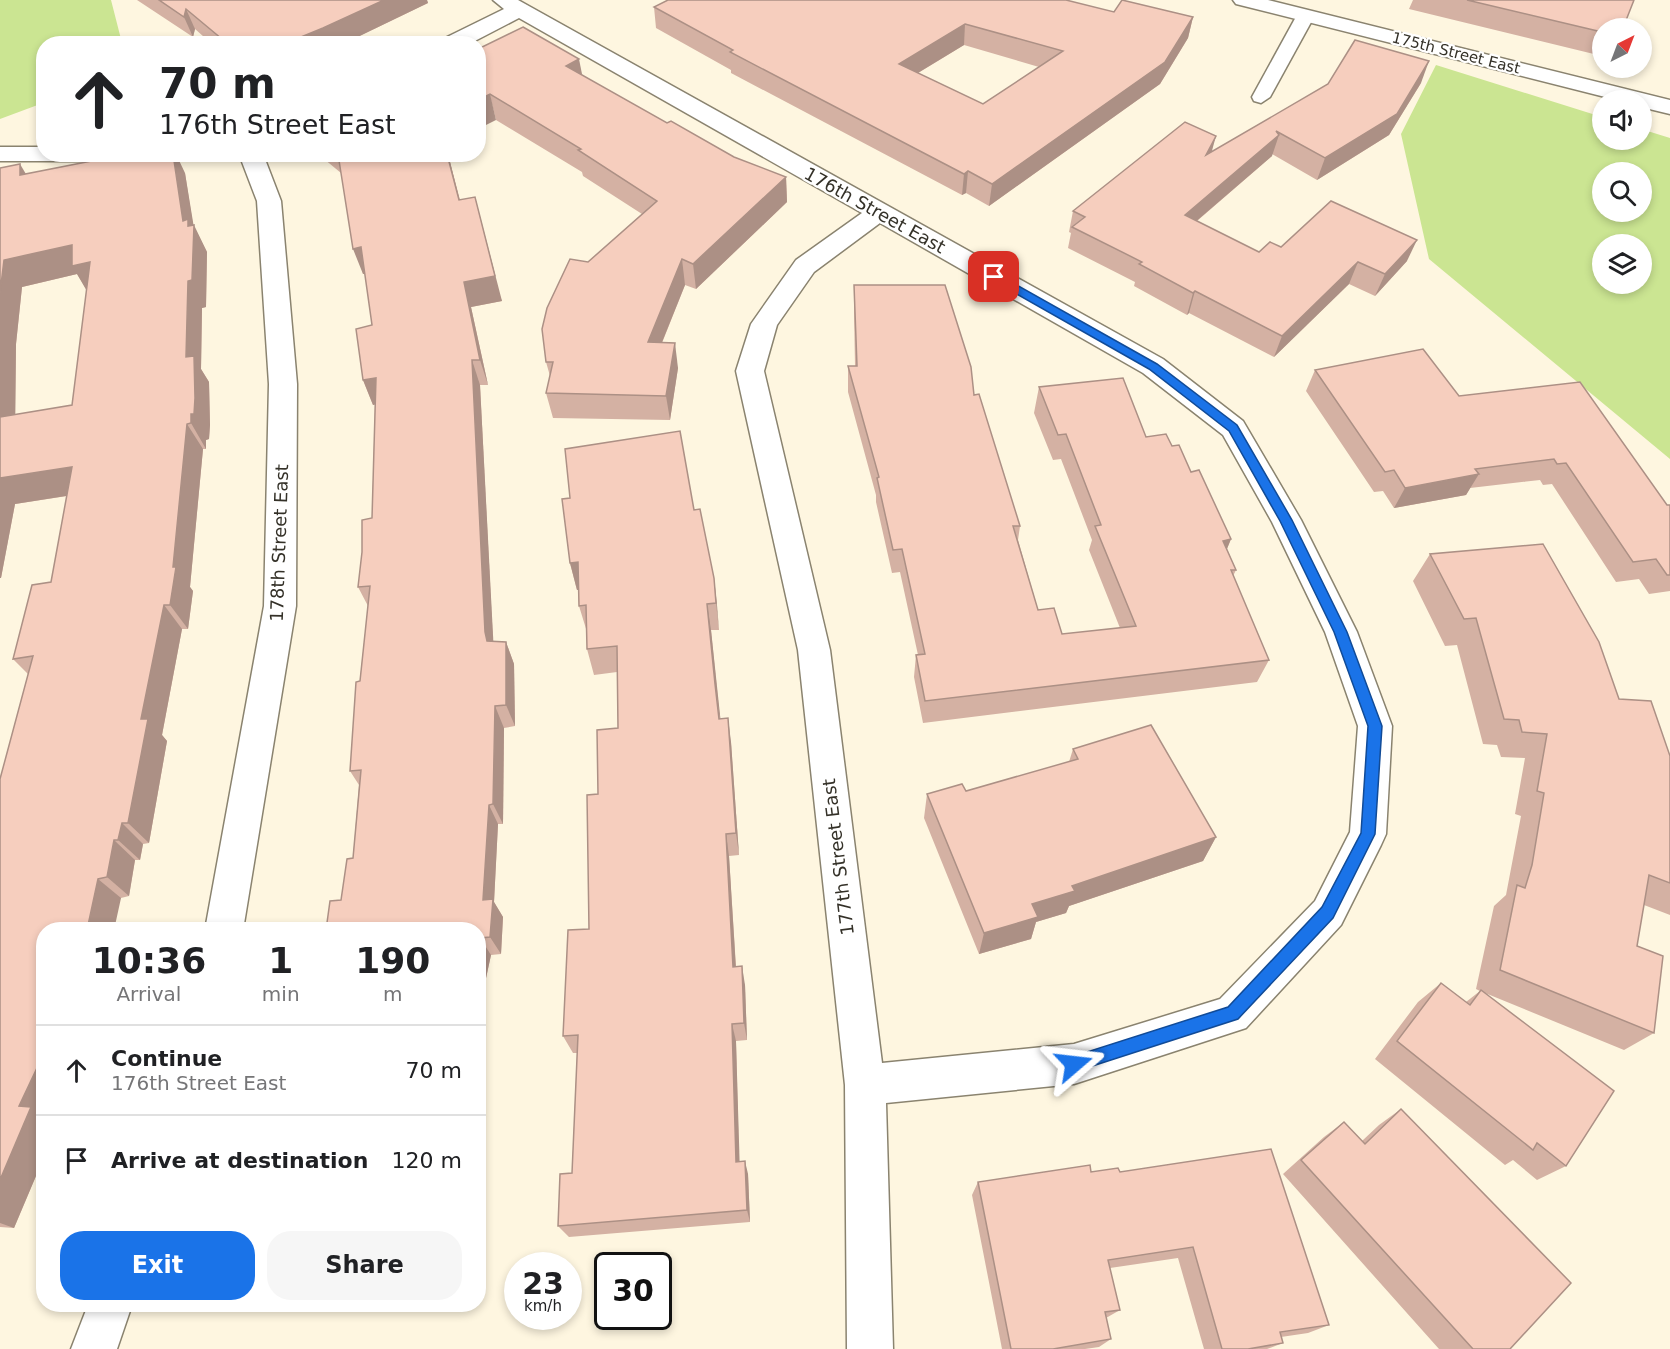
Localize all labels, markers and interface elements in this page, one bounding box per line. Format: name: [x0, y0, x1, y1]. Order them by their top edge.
north arrow: [1592, 18, 1652, 78]
map controls: [1592, 18, 1652, 294]
street label: 175th Street East: [1390, 28, 1522, 78]
text: 70 m: [159, 59, 276, 108]
icon: ahead: [60, 60, 138, 138]
button: sound: [1592, 90, 1652, 150]
text: 176th Street East: [159, 109, 396, 140]
button: search: [1592, 162, 1652, 222]
street label: 176th Street East: [801, 163, 949, 257]
button: layers: [1592, 234, 1652, 294]
pin: [968, 251, 1019, 302]
icon: arrive: [977, 260, 1010, 293]
street label: 178th Street East: [266, 464, 292, 622]
street label: 177th Street East: [818, 777, 858, 937]
text: 10:36: [92, 940, 206, 981]
text: 1: [268, 940, 293, 981]
text: 190: [355, 940, 430, 981]
text: Arrival: [116, 982, 181, 1006]
text: min: [262, 982, 300, 1006]
text: m: [383, 982, 403, 1006]
position arrow: [1042, 1032, 1106, 1096]
text: Continue: [111, 1046, 222, 1071]
icon: ahead: [60, 1054, 93, 1087]
text: 70 m: [406, 1058, 462, 1083]
text: 176th Street East: [111, 1071, 286, 1095]
icon: arrive: [60, 1144, 93, 1177]
text: Arrive at destination: [111, 1148, 368, 1173]
text: 120 m: [392, 1148, 462, 1173]
button: Exit: [60, 1231, 255, 1300]
button: Share: [267, 1231, 462, 1300]
speed limit sign: 30: [594, 1252, 672, 1330]
text: 23: [522, 1266, 564, 1301]
text: km/h: [524, 1297, 562, 1315]

